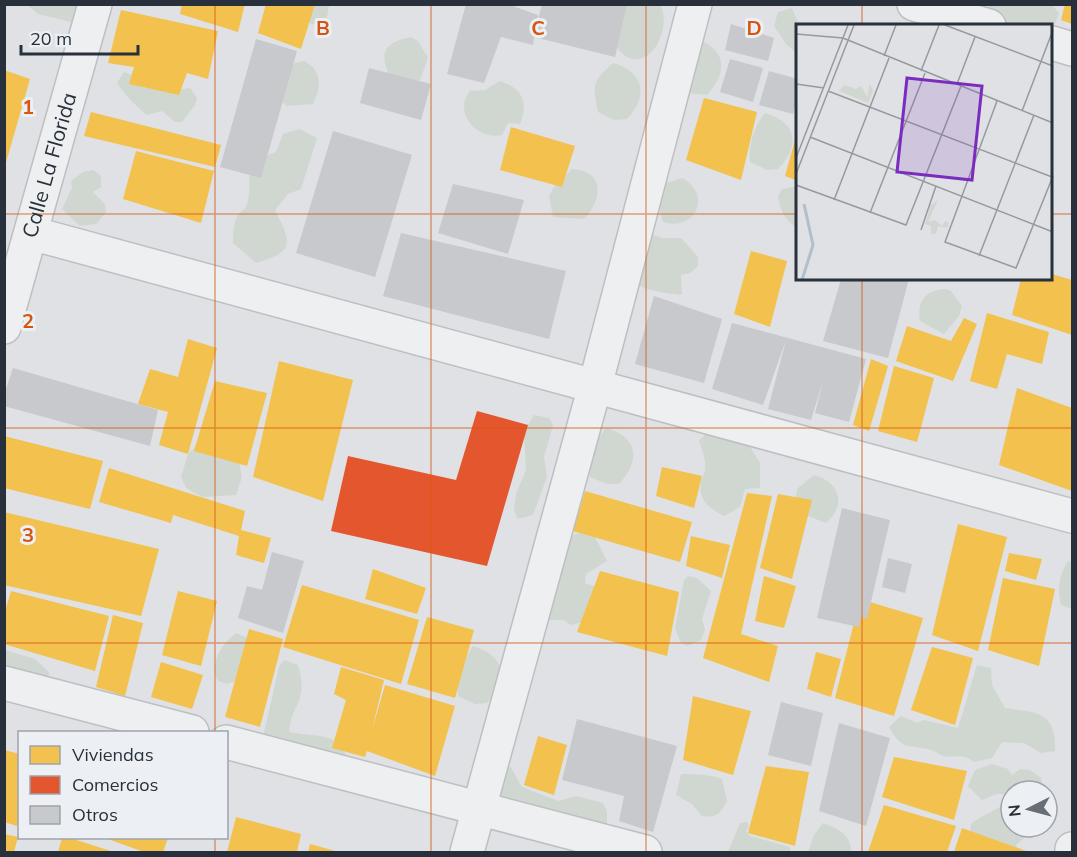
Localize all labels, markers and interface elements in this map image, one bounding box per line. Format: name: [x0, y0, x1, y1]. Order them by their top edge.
text: B: [316, 15, 330, 40]
text: C: [531, 15, 545, 40]
text: D: [746, 15, 762, 40]
scale bar: [21, 18, 138, 56]
inset map: [796, 24, 1053, 280]
text: 20 m: [30, 27, 72, 50]
street label: Calle La Florida: [16, 89, 81, 241]
text: 1: [22, 94, 34, 119]
text: 2: [22, 308, 34, 333]
text: 3: [22, 522, 34, 547]
legend: [18, 731, 228, 839]
text: Viviendas: [72, 743, 154, 766]
text: Comercios: [72, 773, 158, 796]
north arrow: [999, 779, 1059, 839]
text: Otros: [72, 803, 118, 826]
text: N: [1004, 804, 1025, 818]

